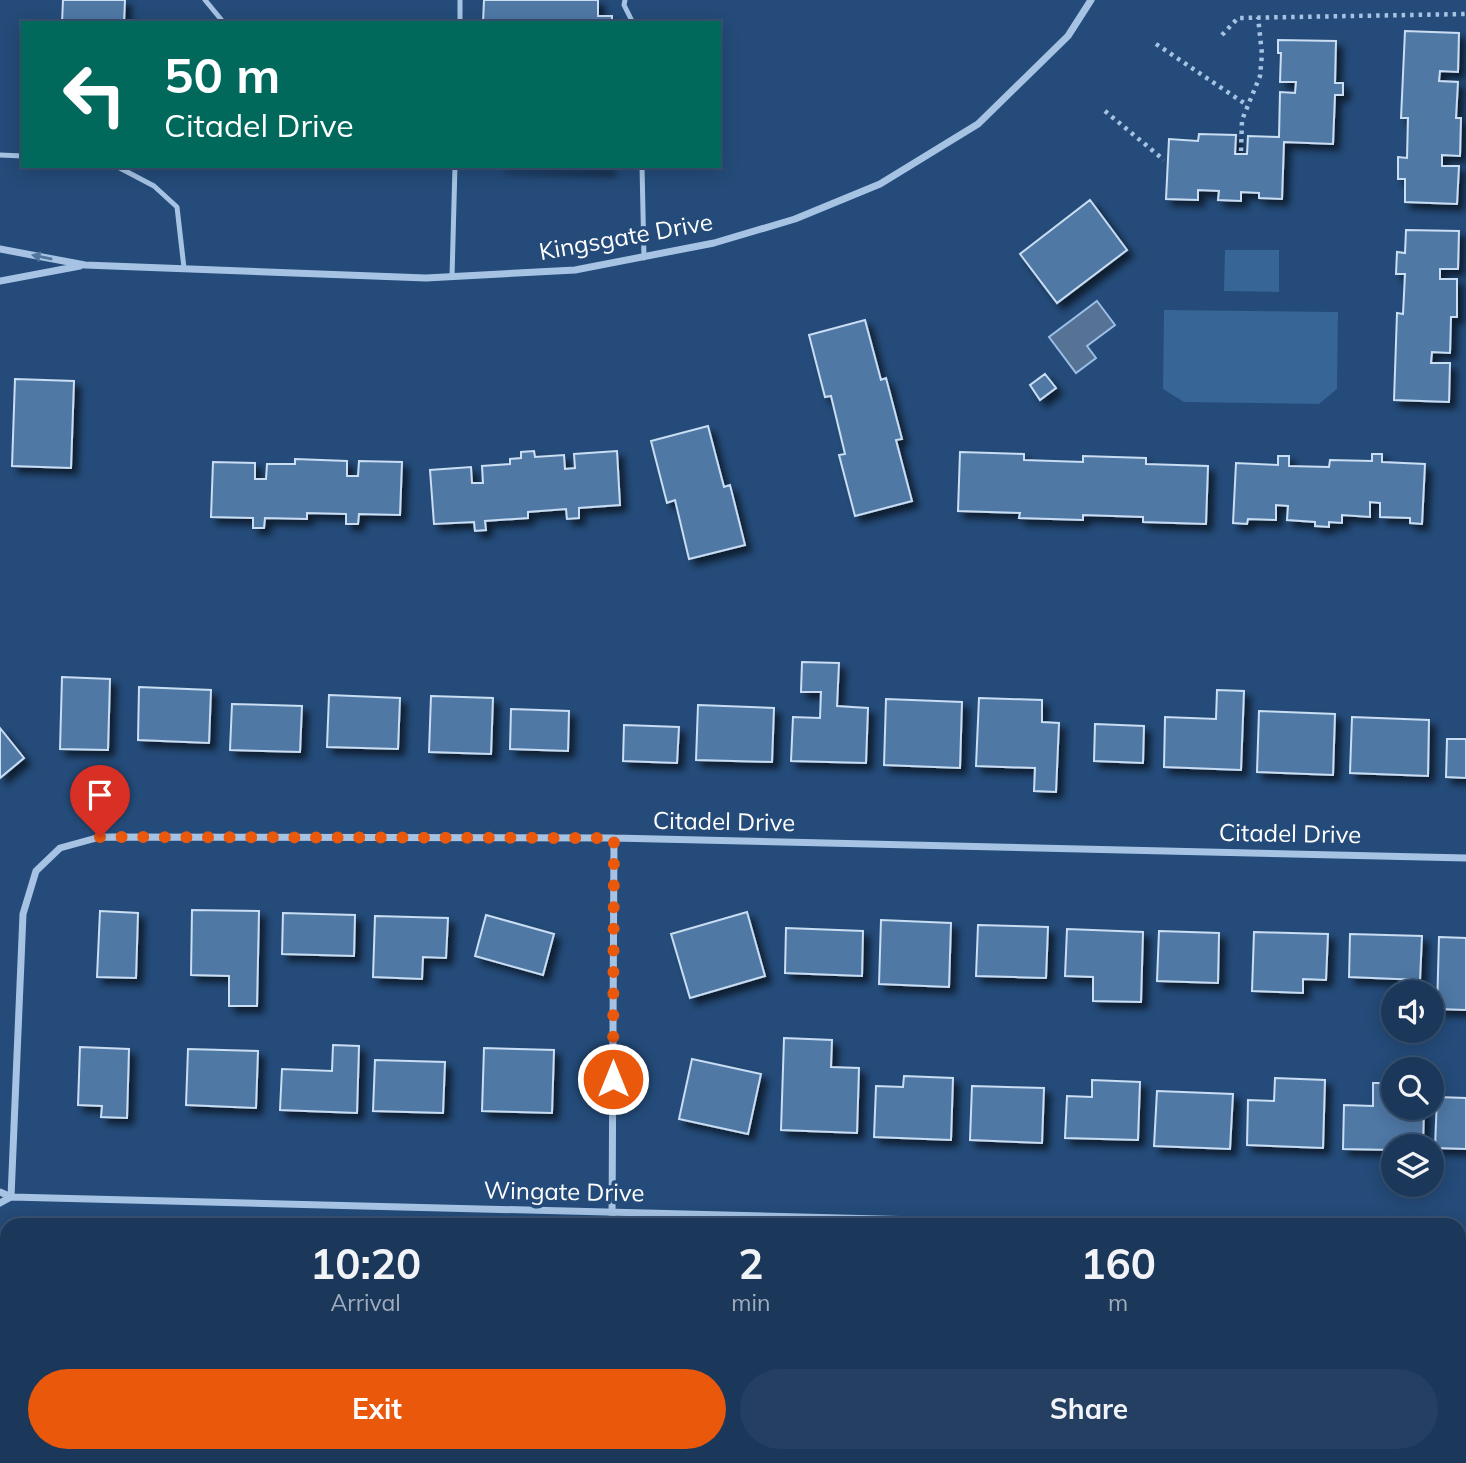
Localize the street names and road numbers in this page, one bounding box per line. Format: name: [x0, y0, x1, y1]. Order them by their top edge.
street label: Kingsgate Drive: [537, 206, 715, 266]
street label: Citadel Drive: [653, 805, 795, 837]
street label: Citadel Drive: [1219, 817, 1361, 849]
street label: Wingate Drive: [483, 1175, 645, 1207]

